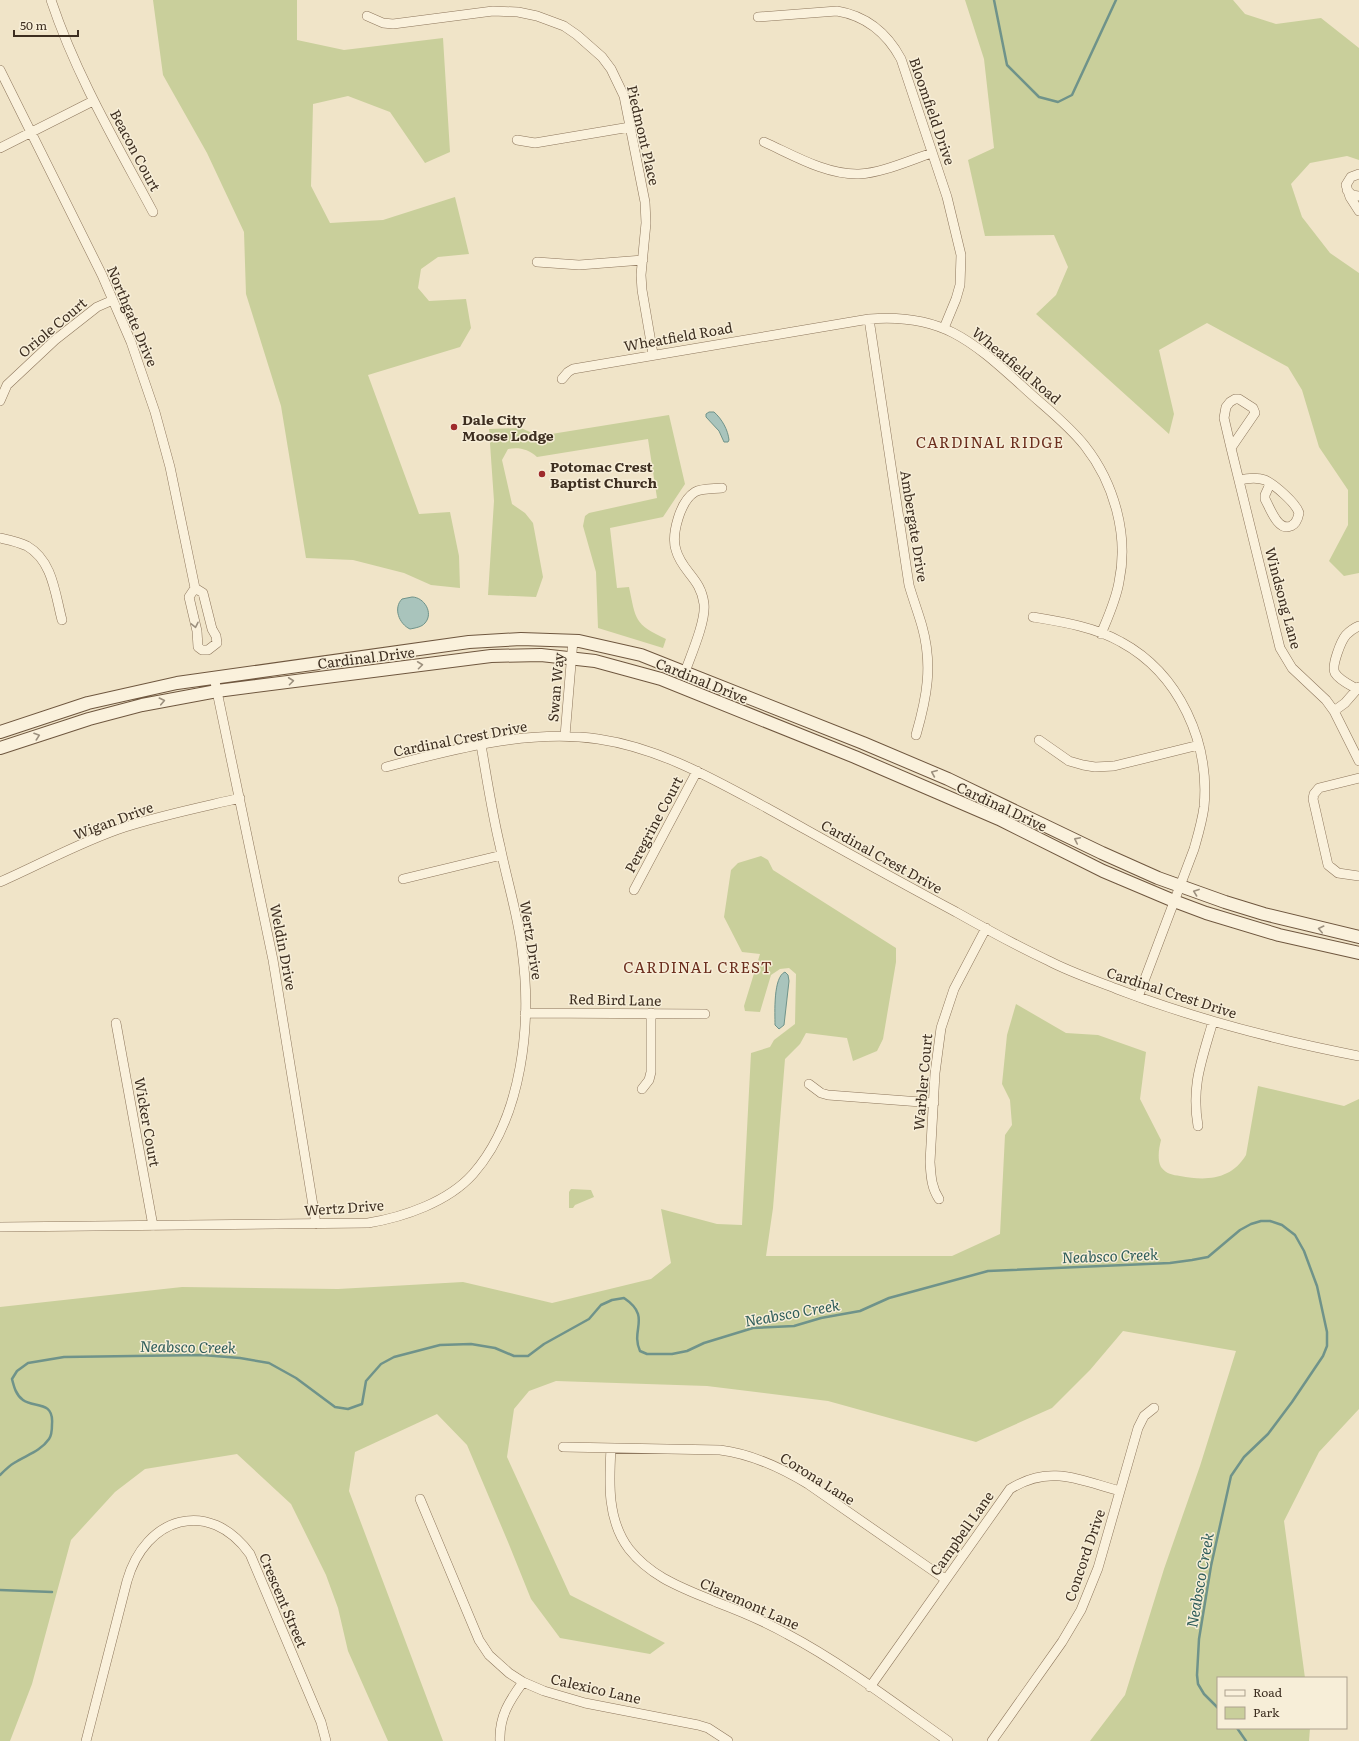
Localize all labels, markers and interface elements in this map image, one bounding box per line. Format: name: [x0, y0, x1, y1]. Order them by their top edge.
scale bar: [14, 12, 78, 38]
text: 50 m: [20, 16, 47, 34]
street label: Bloomfield Drive: [905, 55, 961, 167]
street label: Piedmont Place: [623, 83, 665, 187]
street label: Beacon Court: [106, 106, 166, 195]
street label: Northgate Drive: [103, 262, 163, 370]
street label: Oriole Court: [14, 292, 91, 362]
street label: Wheatfield Road: [622, 316, 735, 355]
street label: Wheatfield Road: [968, 322, 1066, 408]
place label: Dale City Moose Lodge: [462, 409, 554, 445]
marker: Dale City Moose Lodge: [449, 422, 459, 432]
district label: CARDINAL RIDGE: [916, 430, 1064, 453]
place label: Potomac Crest Baptist Church: [550, 456, 657, 492]
marker: Potomac Crest Baptist Church: [537, 469, 547, 479]
street label: Ambergate Drive: [896, 469, 934, 583]
street label: Windsong Lane: [1261, 545, 1307, 651]
one-way arrow: [191, 622, 199, 628]
street label: Cardinal Drive: [316, 641, 416, 673]
street label: Swan Way: [542, 651, 568, 723]
street label: Cardinal Drive: [653, 652, 751, 708]
one-way arrow: [416, 661, 423, 670]
one-way arrow: [287, 677, 294, 686]
one-way arrow: [159, 698, 165, 706]
street label: Cardinal Crest Drive: [391, 715, 529, 761]
one-way arrow: [33, 732, 40, 741]
one-way arrow: [931, 770, 939, 778]
street label: Peregrine Court: [619, 772, 687, 876]
street label: Cardinal Drive: [953, 776, 1051, 836]
street label: Wigan Drive: [70, 796, 156, 844]
street label: Cardinal Crest Drive: [818, 814, 946, 898]
one-way arrow: [1074, 837, 1081, 845]
one-way arrow: [1193, 888, 1200, 896]
street label: Wertz Drive: [516, 899, 548, 981]
street label: Weldin Drive: [266, 902, 302, 992]
one-way arrow: [1318, 925, 1325, 934]
district label: CARDINAL CREST: [623, 955, 773, 978]
street label: Cardinal Crest Drive: [1104, 962, 1240, 1022]
street label: Red Bird Lane: [568, 988, 662, 1010]
street label: Warbler Court: [908, 1032, 936, 1131]
street label: Wicker Court: [130, 1076, 166, 1169]
street label: Wertz Drive: [303, 1194, 385, 1220]
water label: Neabsco Creek: [1061, 1242, 1159, 1268]
water label: Neabsco Creek: [743, 1292, 842, 1332]
water label: Neabsco Creek: [140, 1334, 237, 1358]
street label: Corona Lane: [777, 1447, 859, 1509]
street label: Campbell Lane: [924, 1487, 998, 1579]
street label: Concord Drive: [1059, 1506, 1109, 1604]
water label: Neabsco Creek: [1179, 1530, 1219, 1629]
street label: Crescent Street: [255, 1550, 313, 1651]
street label: Claremont Lane: [697, 1572, 803, 1634]
street label: Calexico Lane: [549, 1668, 643, 1708]
legend: [1217, 1677, 1347, 1729]
text: Road: [1253, 1683, 1283, 1701]
text: Park: [1253, 1703, 1280, 1721]

